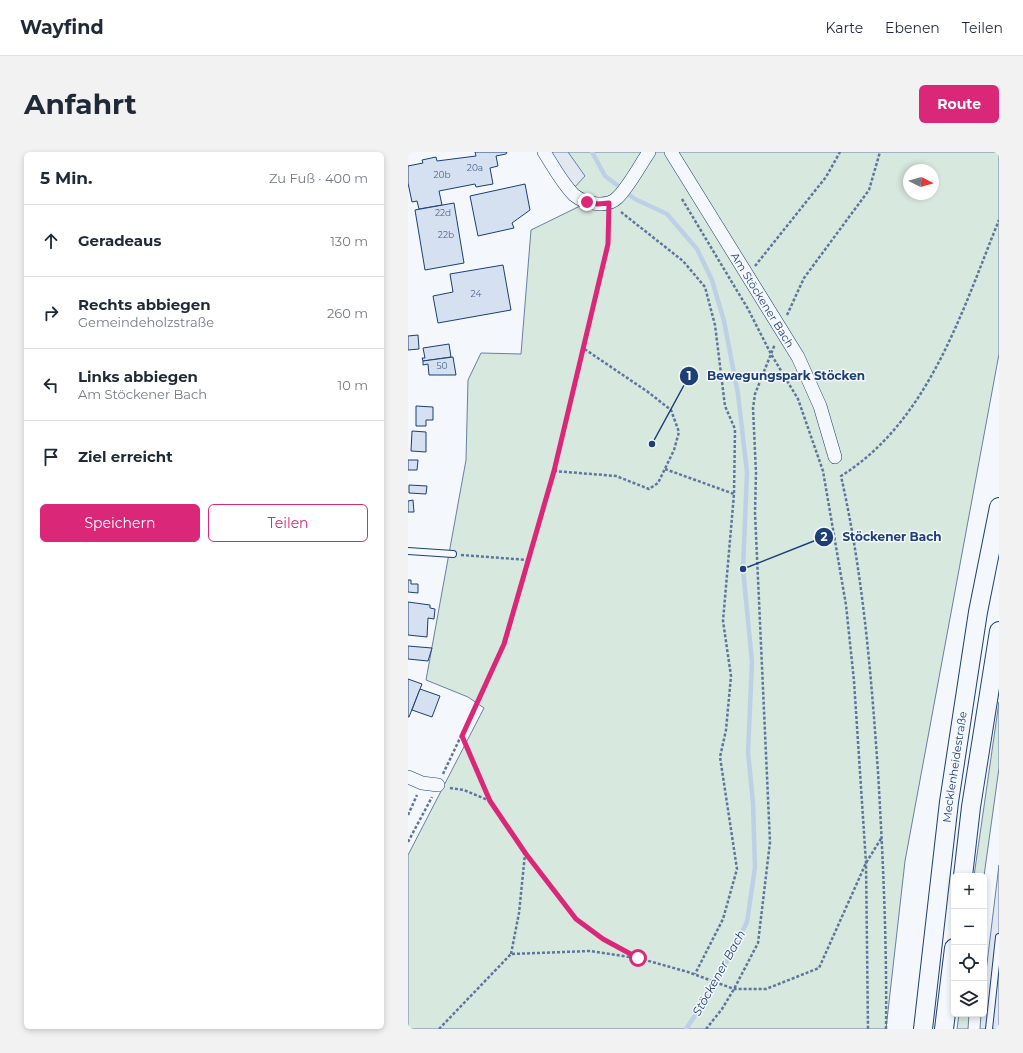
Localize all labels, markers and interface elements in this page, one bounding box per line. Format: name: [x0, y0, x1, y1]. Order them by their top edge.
text: Wayfind: [20, 16, 104, 39]
text: Karte: [825, 19, 863, 37]
text: Ebenen: [885, 19, 940, 37]
text: Teilen: [962, 19, 1003, 37]
button: Route: [919, 85, 999, 123]
text: Anfahrt: [24, 87, 137, 121]
house number: 20a: [467, 162, 483, 173]
north arrow: [903, 164, 939, 200]
text: 5 Min.: [40, 168, 92, 188]
house number: 20b: [433, 169, 451, 180]
text: Zu Fuß · 400 m: [269, 170, 368, 186]
route end: [578, 193, 596, 211]
house number: 22d: [435, 207, 451, 218]
house number: 22b: [438, 229, 454, 240]
icon: ahead: [40, 230, 62, 252]
text: Geradeaus: [78, 231, 161, 250]
text: 130 m: [330, 233, 368, 249]
street label: Am Stöckener Bach: [728, 250, 797, 350]
house number: 24: [471, 288, 481, 299]
text: Rechts abbiegen: [78, 295, 211, 314]
icon: right: [40, 302, 62, 324]
text: 260 m: [327, 305, 368, 321]
text: Gemeindeholzstraße: [78, 314, 214, 330]
house number: 50: [436, 360, 448, 371]
callout: Bewegungspark Stöcken: [679, 364, 873, 388]
text: Links abbiegen: [78, 367, 198, 386]
text: 1: [687, 368, 691, 383]
text: Bewegungspark Stöcken: [707, 368, 865, 383]
icon: left: [40, 374, 62, 396]
text: 10 m: [338, 377, 368, 393]
text: Am Stöckener Bach: [78, 386, 207, 402]
icon: arrive: [40, 446, 62, 468]
text: Ziel erreicht: [78, 447, 173, 466]
button: Speichern: [40, 504, 200, 542]
button: Teilen: [208, 504, 368, 542]
callout: Stöckener Bach: [814, 525, 949, 549]
text: 2: [820, 529, 828, 544]
text: Stöckener Bach: [842, 529, 942, 544]
street label: Mecklenheidestraße: [940, 710, 970, 823]
map controls: [951, 873, 987, 1017]
button: +: [951, 873, 987, 909]
button: −: [951, 909, 987, 945]
water label: Stöckener Bach: [689, 927, 748, 1018]
button: locate: [951, 945, 987, 981]
route start: [629, 949, 647, 967]
button: layers: [951, 981, 987, 1017]

